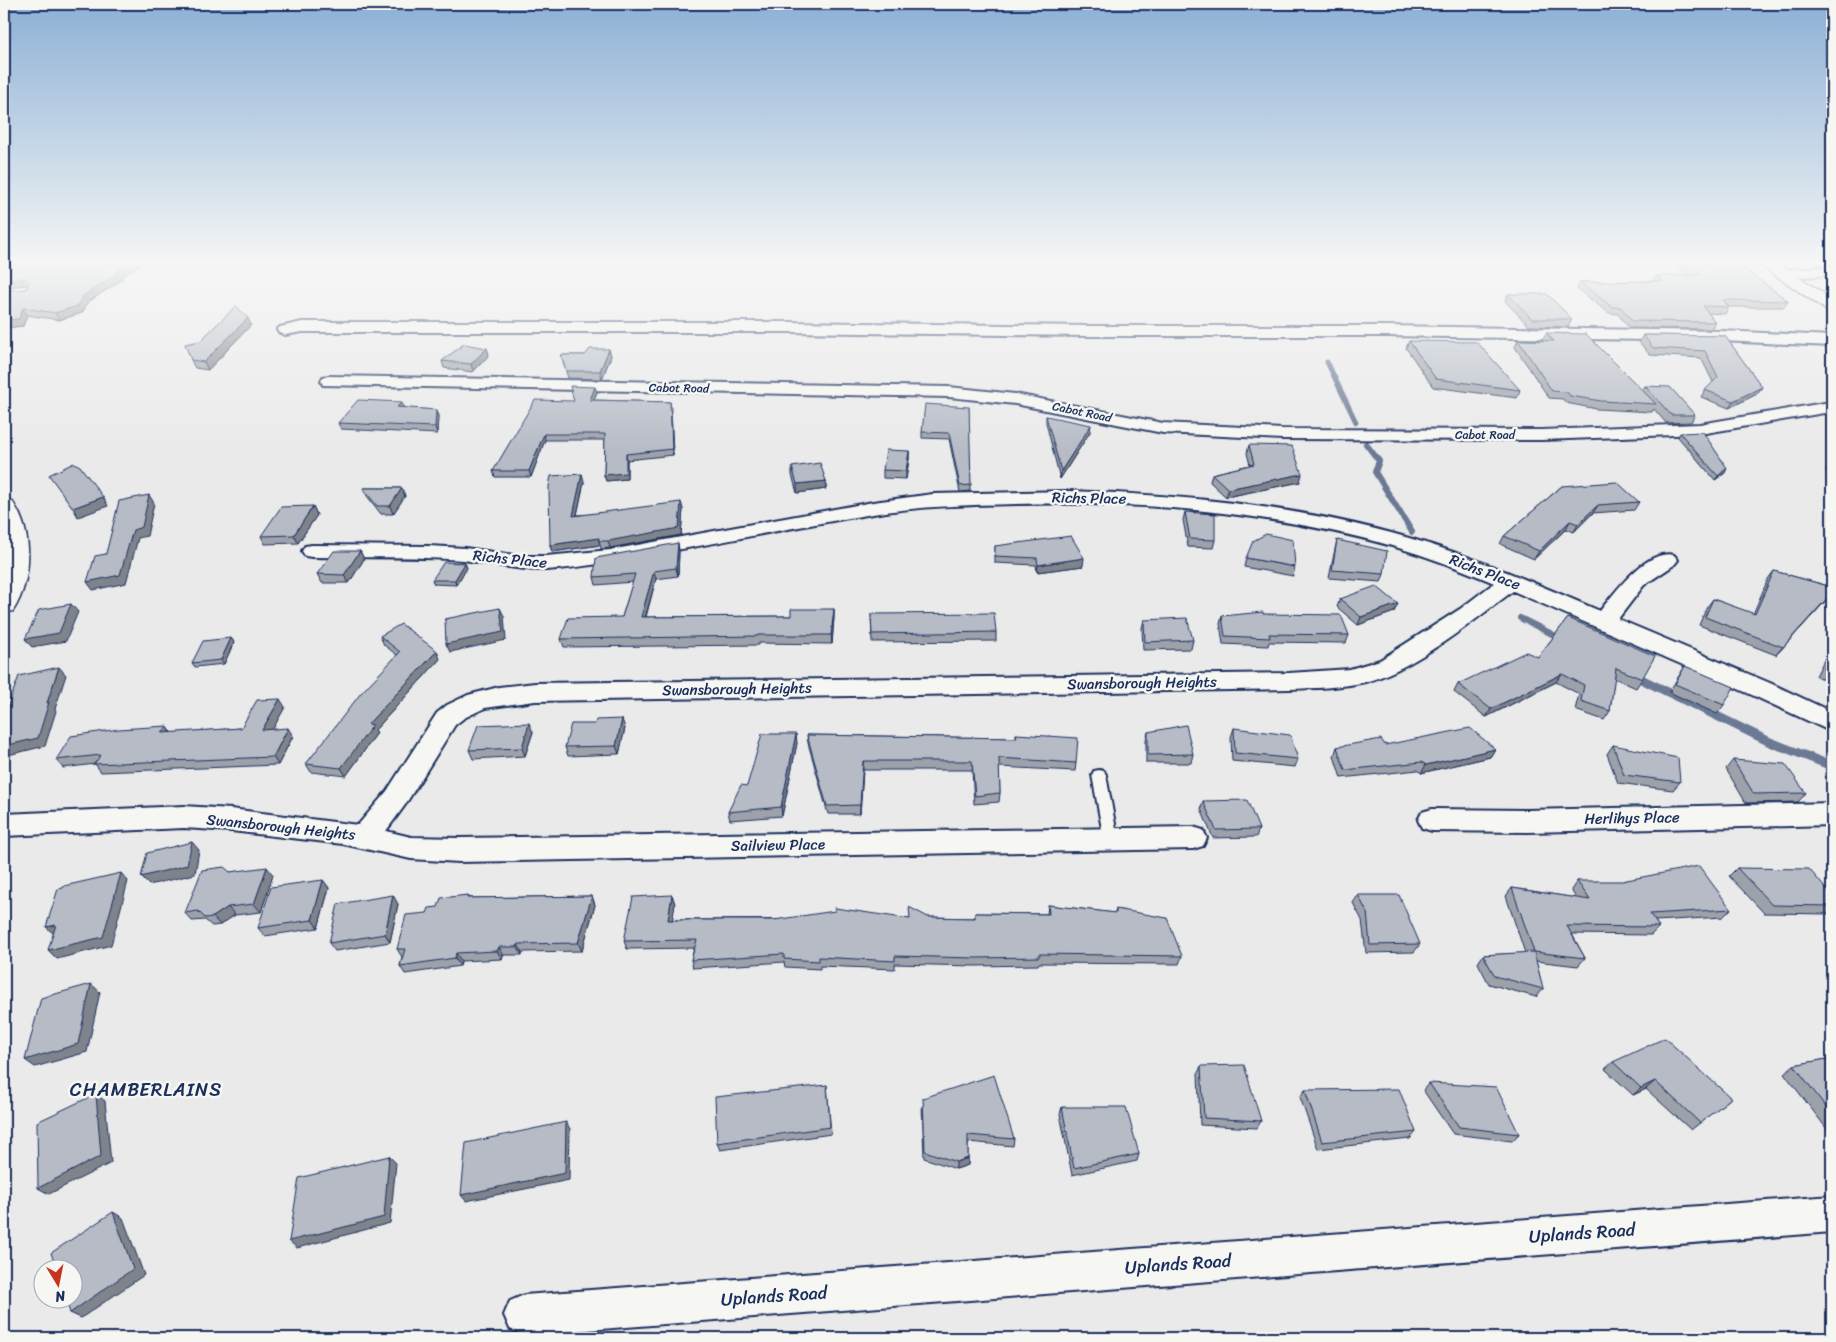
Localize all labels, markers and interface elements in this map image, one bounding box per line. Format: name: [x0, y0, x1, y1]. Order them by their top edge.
street label: Cabot Road: [649, 376, 710, 400]
street label: Cabot Road: [1050, 395, 1114, 429]
street label: Cabot Road: [1455, 424, 1516, 446]
street label: Richs Place: [1052, 484, 1127, 512]
street label: Richs Place: [472, 542, 549, 576]
street label: Richs Place: [1446, 547, 1525, 598]
street label: Swansborough Heights: [1067, 669, 1217, 697]
street label: Swansborough Heights: [662, 675, 812, 703]
street label: Herlihys Place: [1584, 804, 1680, 832]
street label: Swansborough Heights: [205, 806, 357, 848]
street label: Sailview Place: [731, 831, 825, 859]
district label: CHAMBERLAINS: [70, 1073, 222, 1106]
street label: Uplands Road: [1528, 1213, 1638, 1253]
street label: Uplands Road: [1124, 1244, 1234, 1284]
north arrow: [32, 1260, 82, 1310]
street label: Uplands Road: [720, 1276, 830, 1316]
text: N: [53, 1283, 68, 1310]

